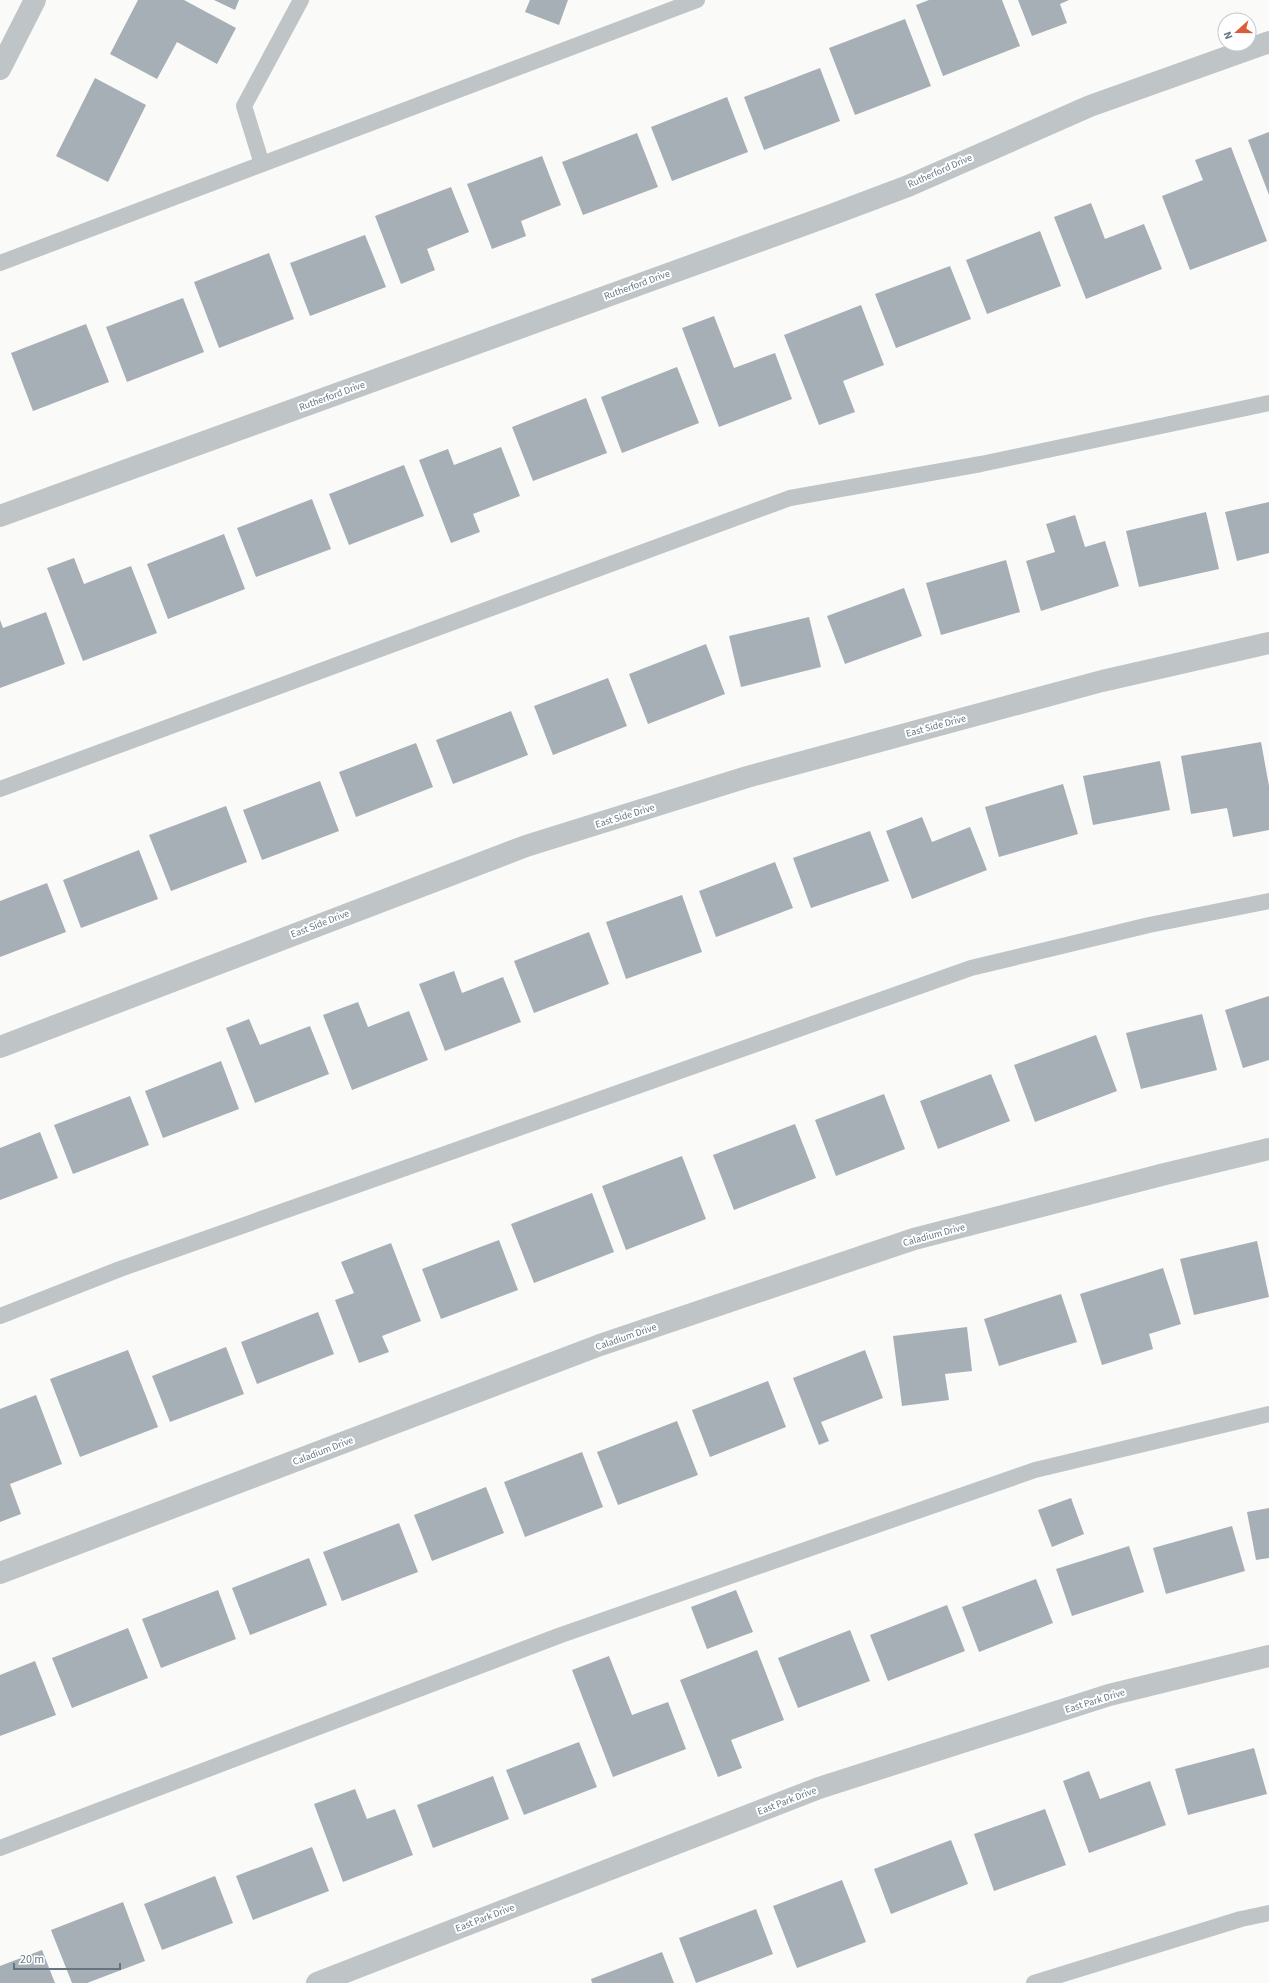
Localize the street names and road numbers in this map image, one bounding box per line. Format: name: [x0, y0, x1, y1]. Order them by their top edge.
street label: Rutherford Drive: [906, 151, 974, 191]
street label: Rutherford Drive: [602, 267, 672, 303]
street label: Rutherford Drive: [297, 378, 367, 414]
street label: East Side Drive: [904, 711, 968, 741]
street label: East Side Drive: [593, 800, 657, 832]
street label: East Side Drive: [289, 906, 351, 942]
street label: Caladium Drive: [901, 1220, 967, 1250]
street label: Caladium Drive: [594, 1320, 658, 1354]
street label: Caladium Drive: [291, 1433, 355, 1469]
street label: East Park Drive: [1063, 1685, 1127, 1717]
street label: East Park Drive: [756, 1783, 819, 1819]
street label: East Park Drive: [454, 1900, 517, 1936]

